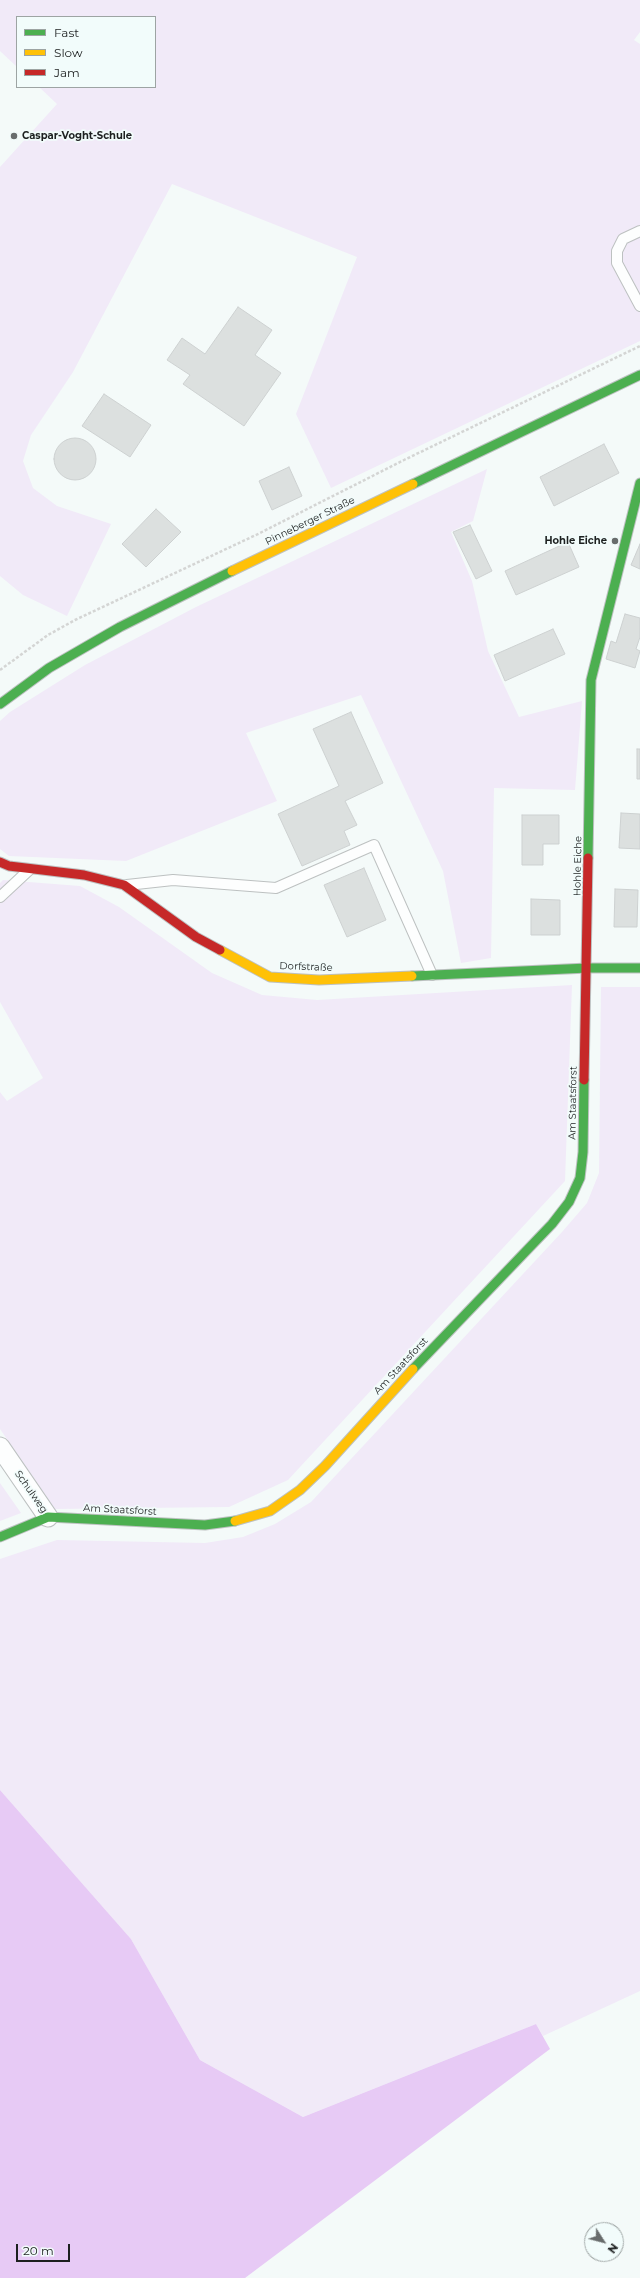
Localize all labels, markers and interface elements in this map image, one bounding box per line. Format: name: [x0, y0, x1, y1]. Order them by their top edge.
legend: [16, 16, 156, 88]
text: Fast: [54, 25, 79, 40]
text: Slow: [54, 45, 83, 60]
text: Jam: [54, 65, 80, 80]
place label: Caspar-Voght-Schule: [22, 130, 132, 142]
marker: Caspar-Voght-Schule: [9, 131, 19, 141]
street label: Pinneberger Straße: [263, 494, 357, 548]
place label: Hohle Eiche: [544, 535, 607, 547]
marker: Hohle Eiche: [610, 536, 620, 546]
street label: Hohle Eiche: [571, 836, 585, 896]
street label: Dorfstraße: [279, 960, 333, 974]
street label: Am Staatsforst: [566, 1066, 580, 1140]
street label: Am Staatsforst: [371, 1335, 431, 1397]
street label: Schulweg: [12, 1468, 50, 1516]
street label: Am Staatsforst: [83, 1502, 157, 1518]
north arrow: [584, 2222, 624, 2262]
scale bar: [18, 2236, 72, 2262]
text: N: [605, 2241, 621, 2256]
text: 20 m: [23, 2243, 54, 2258]

